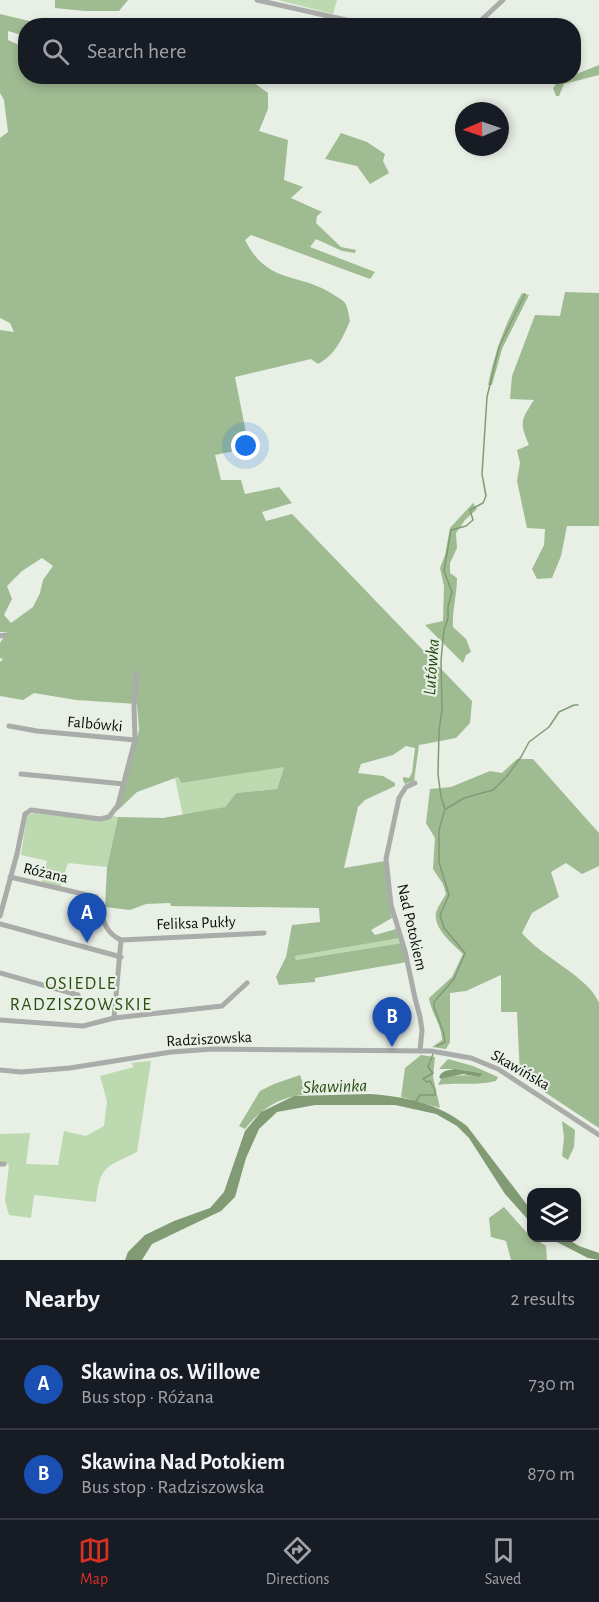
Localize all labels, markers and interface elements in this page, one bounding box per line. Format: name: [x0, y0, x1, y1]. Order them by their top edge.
search box: [18, 18, 581, 84]
icon: search: [39, 35, 72, 68]
text: Search here: [87, 40, 186, 62]
north arrow: [455, 102, 509, 156]
your location: [231, 431, 260, 460]
water label: Lutówka: [421, 638, 443, 696]
street label: Falbówki: [67, 714, 123, 734]
street label: Różana: [22, 860, 70, 886]
street label: Nad Potokiem: [394, 882, 430, 972]
pin: A: [68, 894, 106, 943]
street label: Feliksa Pukły: [156, 914, 236, 933]
district label: OSIEDLE RADZISZOWSKIE: [10, 975, 152, 1014]
pin: B: [372, 998, 412, 1047]
street label: Radziszowska: [166, 1029, 252, 1049]
street label: Skawińska: [488, 1047, 553, 1093]
water label: Skawinka: [303, 1077, 368, 1097]
map controls: [527, 1188, 581, 1242]
button: layers: [527, 1188, 581, 1242]
text: Nearby: [24, 1286, 100, 1312]
text: 2 results: [511, 1289, 575, 1309]
text: Skawina os. Willowe: [81, 1361, 260, 1383]
text: A: [38, 1374, 50, 1394]
text: 730 m: [529, 1374, 575, 1394]
text: Bus stop · Różana: [81, 1387, 214, 1407]
text: Skawina Nad Potokiem: [81, 1451, 285, 1473]
text: B: [38, 1464, 49, 1484]
text: 870 m: [527, 1464, 575, 1484]
text: Bus stop · Radziszowska: [81, 1477, 264, 1497]
tab: Map: [78, 1534, 111, 1589]
tab: Directions: [266, 1534, 330, 1589]
tab: Saved: [485, 1534, 521, 1589]

